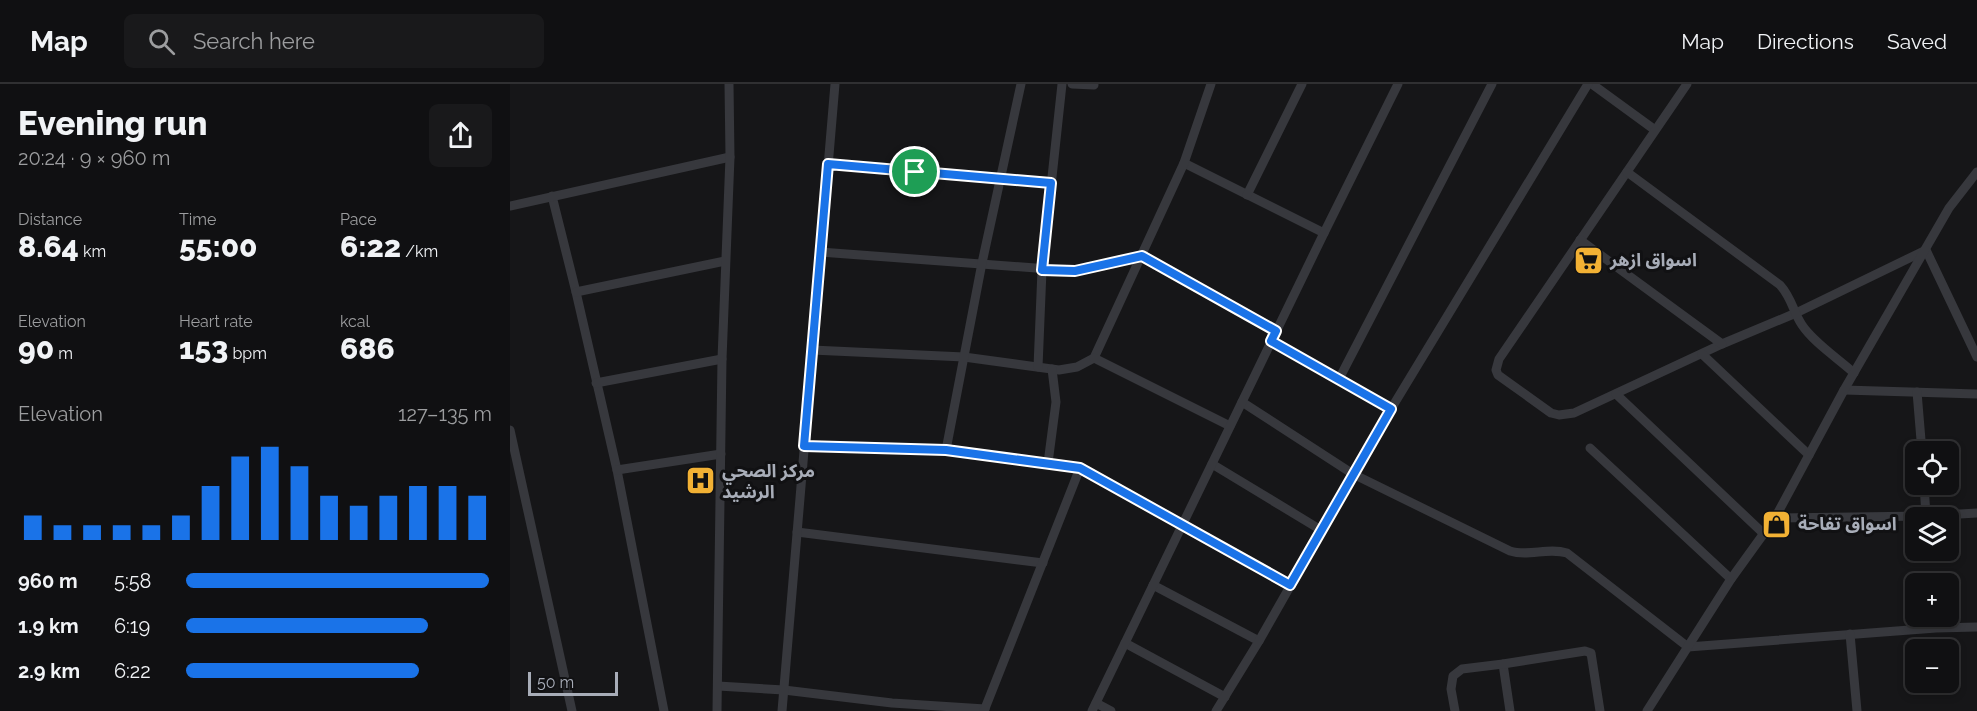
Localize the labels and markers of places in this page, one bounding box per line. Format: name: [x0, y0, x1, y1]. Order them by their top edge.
pin: [889, 146, 940, 197]
supermarket icon: اسواق ازهر: [1573, 244, 1605, 276]
place label: اسواق ازهر: [1609, 249, 1697, 271]
place label: مركز الصحي الرشيد: [722, 460, 815, 503]
hospital icon: مركز الصحي الرشيد: [685, 465, 717, 497]
shop icon: اسواق تفاحة: [1761, 508, 1793, 540]
place label: اسواق تفاحة: [1798, 513, 1897, 534]

